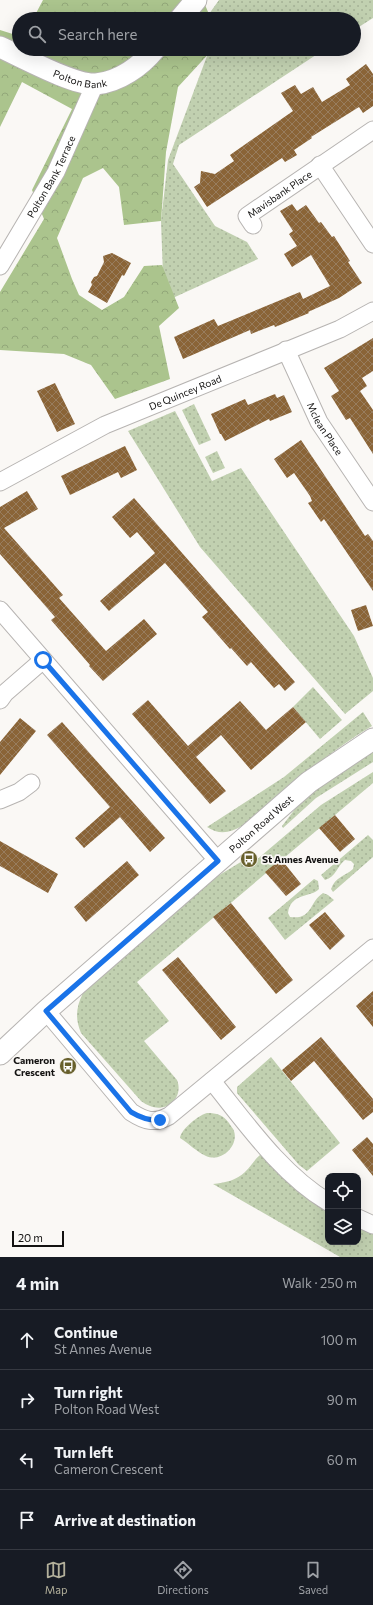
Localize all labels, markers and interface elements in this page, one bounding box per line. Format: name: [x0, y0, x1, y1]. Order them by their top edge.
search box: [12, 12, 361, 56]
icon: search: [26, 23, 48, 45]
text: Search here: [58, 25, 137, 43]
street label: Polton Bank: [52, 67, 109, 90]
street label: Polton Bank Terrace: [24, 134, 77, 220]
street label: Mavisbank Place: [245, 168, 314, 220]
street label: De Quincey Road: [147, 372, 223, 412]
street label: Mclean Place: [305, 400, 346, 457]
route start: [34, 651, 52, 669]
street label: Polton Road West: [226, 793, 295, 855]
bus stop icon: St Annes Avenue: [239, 849, 259, 869]
place label: St Annes Avenue: [262, 853, 339, 865]
place label: Cameron Crescent: [13, 1054, 55, 1078]
bus stop icon: Cameron Crescent: [58, 1056, 78, 1076]
route end: [151, 1111, 169, 1129]
map controls: [325, 1173, 361, 1245]
button: locate: [325, 1173, 361, 1209]
button: layers: [325, 1209, 361, 1245]
scale bar: [12, 1229, 64, 1248]
text: 20 m: [18, 1231, 43, 1244]
text: 4 min: [16, 1273, 59, 1294]
text: Walk · 250 m: [282, 1275, 357, 1291]
text: Continue: [54, 1323, 118, 1341]
icon: ahead: [16, 1329, 38, 1351]
text: 100 m: [321, 1332, 357, 1348]
text: St Annes Avenue: [54, 1341, 152, 1357]
text: Turn right: [54, 1383, 123, 1401]
icon: right: [16, 1389, 38, 1411]
text: 90 m: [327, 1392, 357, 1408]
text: Polton Road West: [54, 1401, 159, 1417]
text: Turn left: [54, 1443, 113, 1461]
icon: left: [16, 1449, 38, 1471]
text: 60 m: [327, 1452, 357, 1468]
text: Cameron Crescent: [54, 1461, 163, 1477]
icon: arrive: [16, 1509, 38, 1531]
text: Arrive at destination: [54, 1511, 196, 1529]
tab: Map: [45, 1559, 68, 1596]
tab: Directions: [157, 1559, 209, 1596]
tab: Saved: [298, 1559, 328, 1596]

